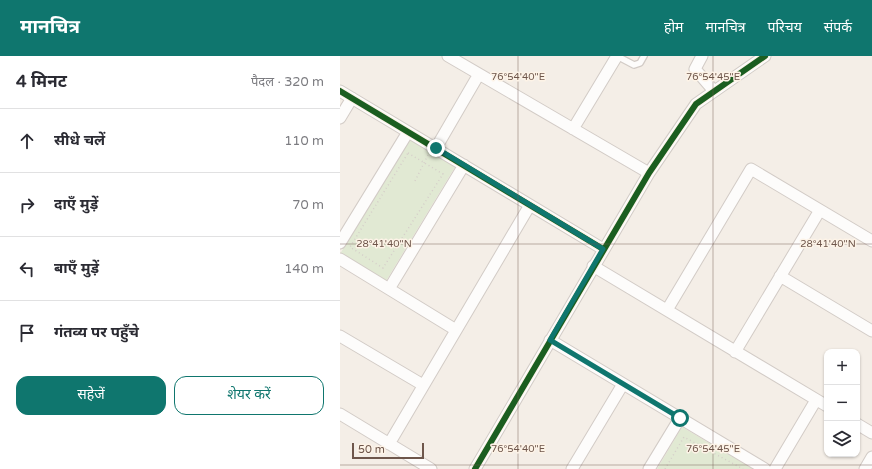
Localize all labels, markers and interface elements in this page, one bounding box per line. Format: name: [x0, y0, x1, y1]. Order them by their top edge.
text: मानचित्र: [20, 16, 80, 38]
text: होम: [664, 19, 683, 36]
text: मानचित्र: [705, 19, 746, 36]
text: परिचय: [768, 19, 802, 36]
text: संपर्क: [824, 19, 852, 36]
text: 4 मिनट: [16, 71, 67, 92]
text: 76°54'40"E: [491, 71, 545, 83]
text: 76°54'45"E: [686, 71, 740, 83]
text: पैदल · 320 m: [251, 74, 324, 90]
icon: ahead: [16, 130, 38, 152]
text: सीधे चलें: [54, 131, 105, 149]
text: 110 m: [284, 133, 324, 149]
route end: [427, 139, 445, 157]
icon: right: [16, 194, 38, 216]
text: दाएँ मुड़ें: [54, 195, 98, 213]
text: 70 m: [292, 197, 324, 213]
text: 28°41'40"N: [356, 238, 412, 250]
text: 28°41'40"N: [800, 238, 856, 250]
icon: left: [16, 258, 38, 280]
text: बाएँ मुड़ें: [54, 259, 99, 277]
text: 140 m: [284, 261, 324, 277]
icon: arrive: [16, 322, 38, 344]
text: गंतव्य पर पहुँचे: [54, 323, 139, 341]
map controls: [824, 349, 860, 457]
button: +: [824, 349, 860, 385]
button: सहेजें: [16, 376, 166, 415]
button: शेयर करें: [174, 376, 324, 415]
button: −: [824, 385, 860, 421]
route start: [671, 409, 689, 427]
button: layers: [824, 421, 860, 457]
scale bar: [352, 441, 424, 460]
text: 50 m: [358, 443, 385, 456]
text: 76°54'40"E: [491, 443, 545, 455]
text: 76°54'45"E: [686, 443, 740, 455]

